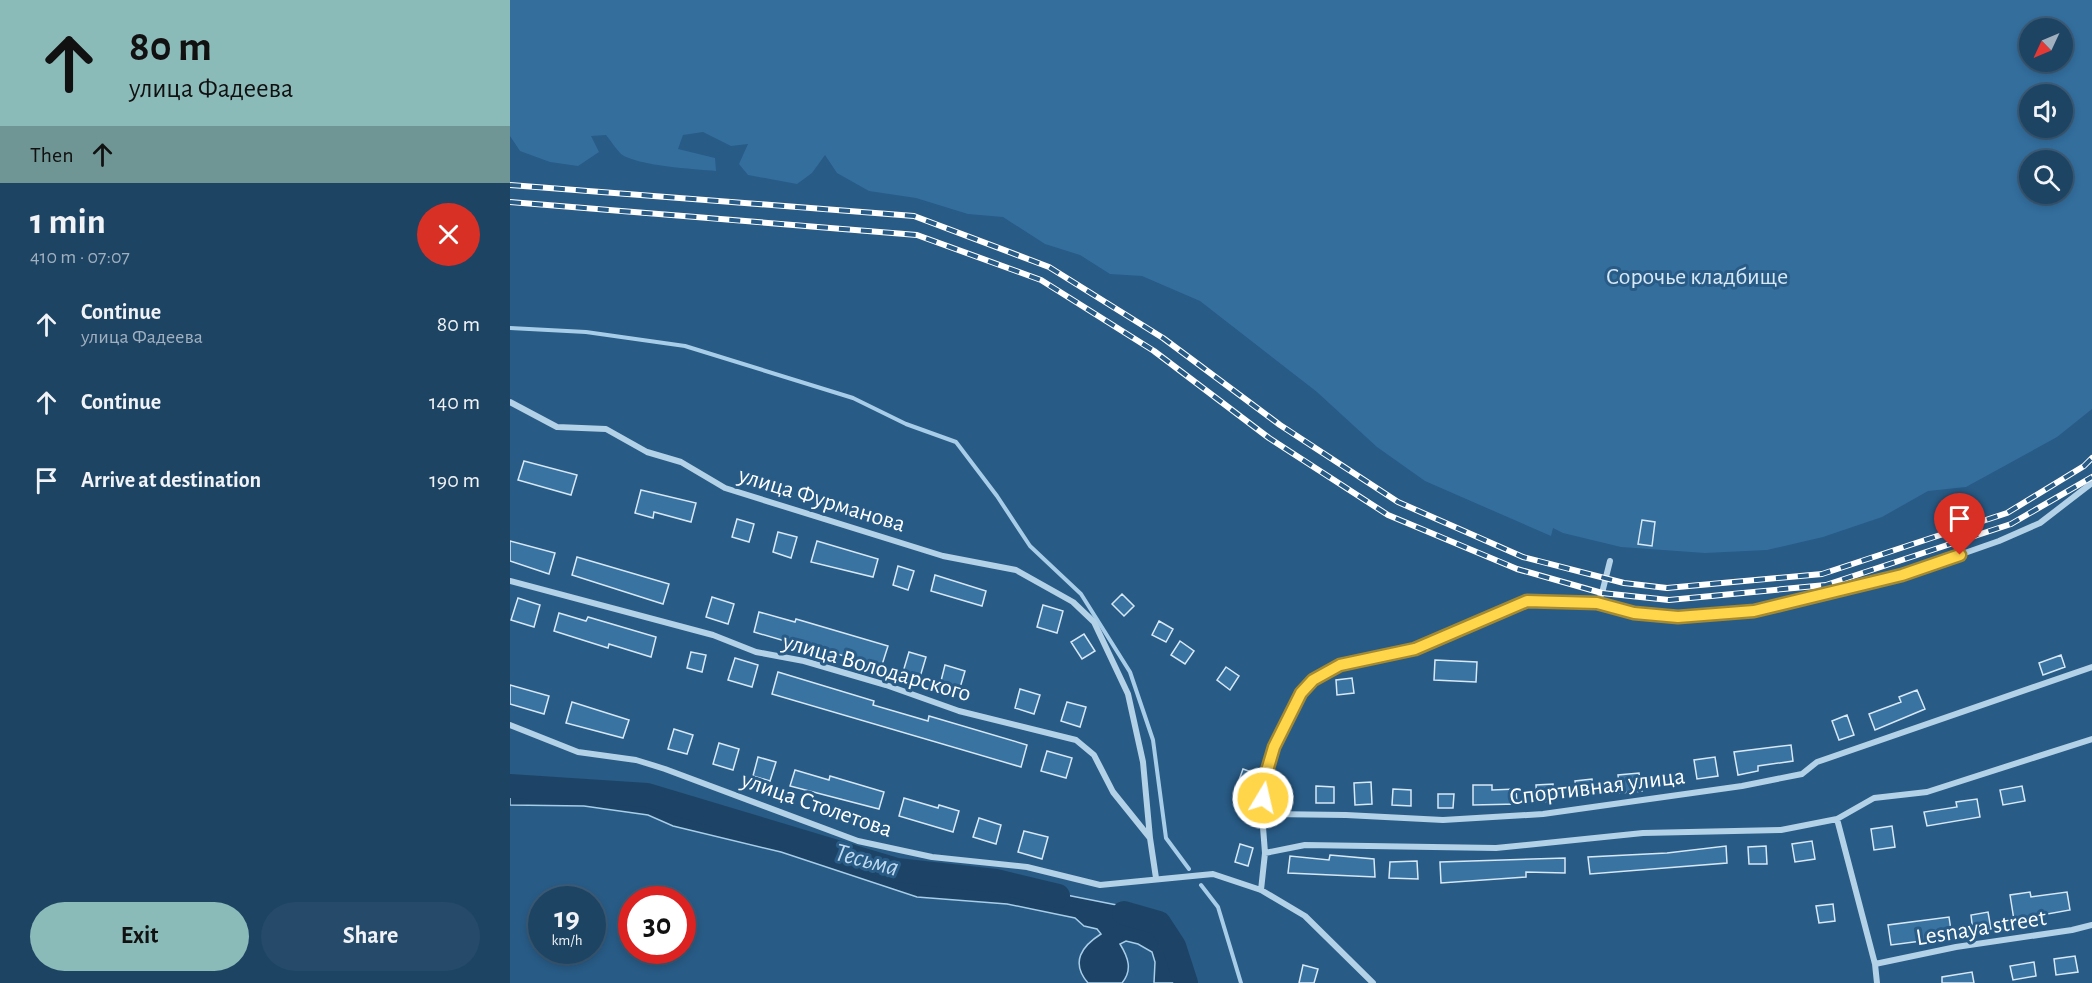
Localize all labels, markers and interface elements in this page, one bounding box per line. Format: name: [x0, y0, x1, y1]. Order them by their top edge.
north arrow: [2019, 18, 2073, 72]
map controls: [2019, 18, 2073, 204]
icon: ahead: [30, 24, 108, 102]
text: 80 m: [129, 26, 212, 68]
text: улица Фадеева: [129, 75, 293, 102]
button: sound: [2019, 84, 2073, 138]
icon: ahead: [86, 138, 119, 171]
text: Then: [30, 144, 74, 166]
button: search: [2019, 150, 2073, 204]
button: close: [417, 203, 480, 266]
text: 1 min: [30, 204, 106, 240]
text: 410 m · 07:07: [30, 247, 130, 267]
park label: Сорочье кладбище: [1606, 265, 1788, 289]
text: Continue: [81, 301, 161, 323]
icon: ahead: [30, 308, 63, 341]
text: 80 m: [437, 313, 480, 335]
text: улица Фадеева: [81, 327, 203, 347]
icon: ahead: [30, 386, 63, 419]
text: Continue: [81, 391, 161, 413]
text: 140 m: [429, 391, 480, 413]
street label: улица Фурманова: [735, 463, 908, 537]
icon: arrive: [30, 464, 63, 497]
text: Arrive at destination: [81, 469, 261, 491]
text: 190 m: [429, 469, 480, 491]
pin: [1934, 493, 1985, 555]
icon: arrive: [1943, 502, 1976, 535]
street label: улица Володарского: [779, 629, 974, 706]
street label: Спортивная улица: [1508, 764, 1686, 810]
position arrow: [1231, 766, 1295, 830]
street label: улица Столетова: [737, 768, 895, 842]
water label: Тесьма: [832, 839, 902, 881]
speed limit sign: 30: [618, 886, 696, 964]
button: Exit: [30, 902, 249, 971]
button: Share: [261, 902, 480, 971]
text: 19: [554, 903, 580, 933]
street label: Lesnaya street: [1914, 906, 2048, 950]
text: km/h: [552, 933, 582, 948]

